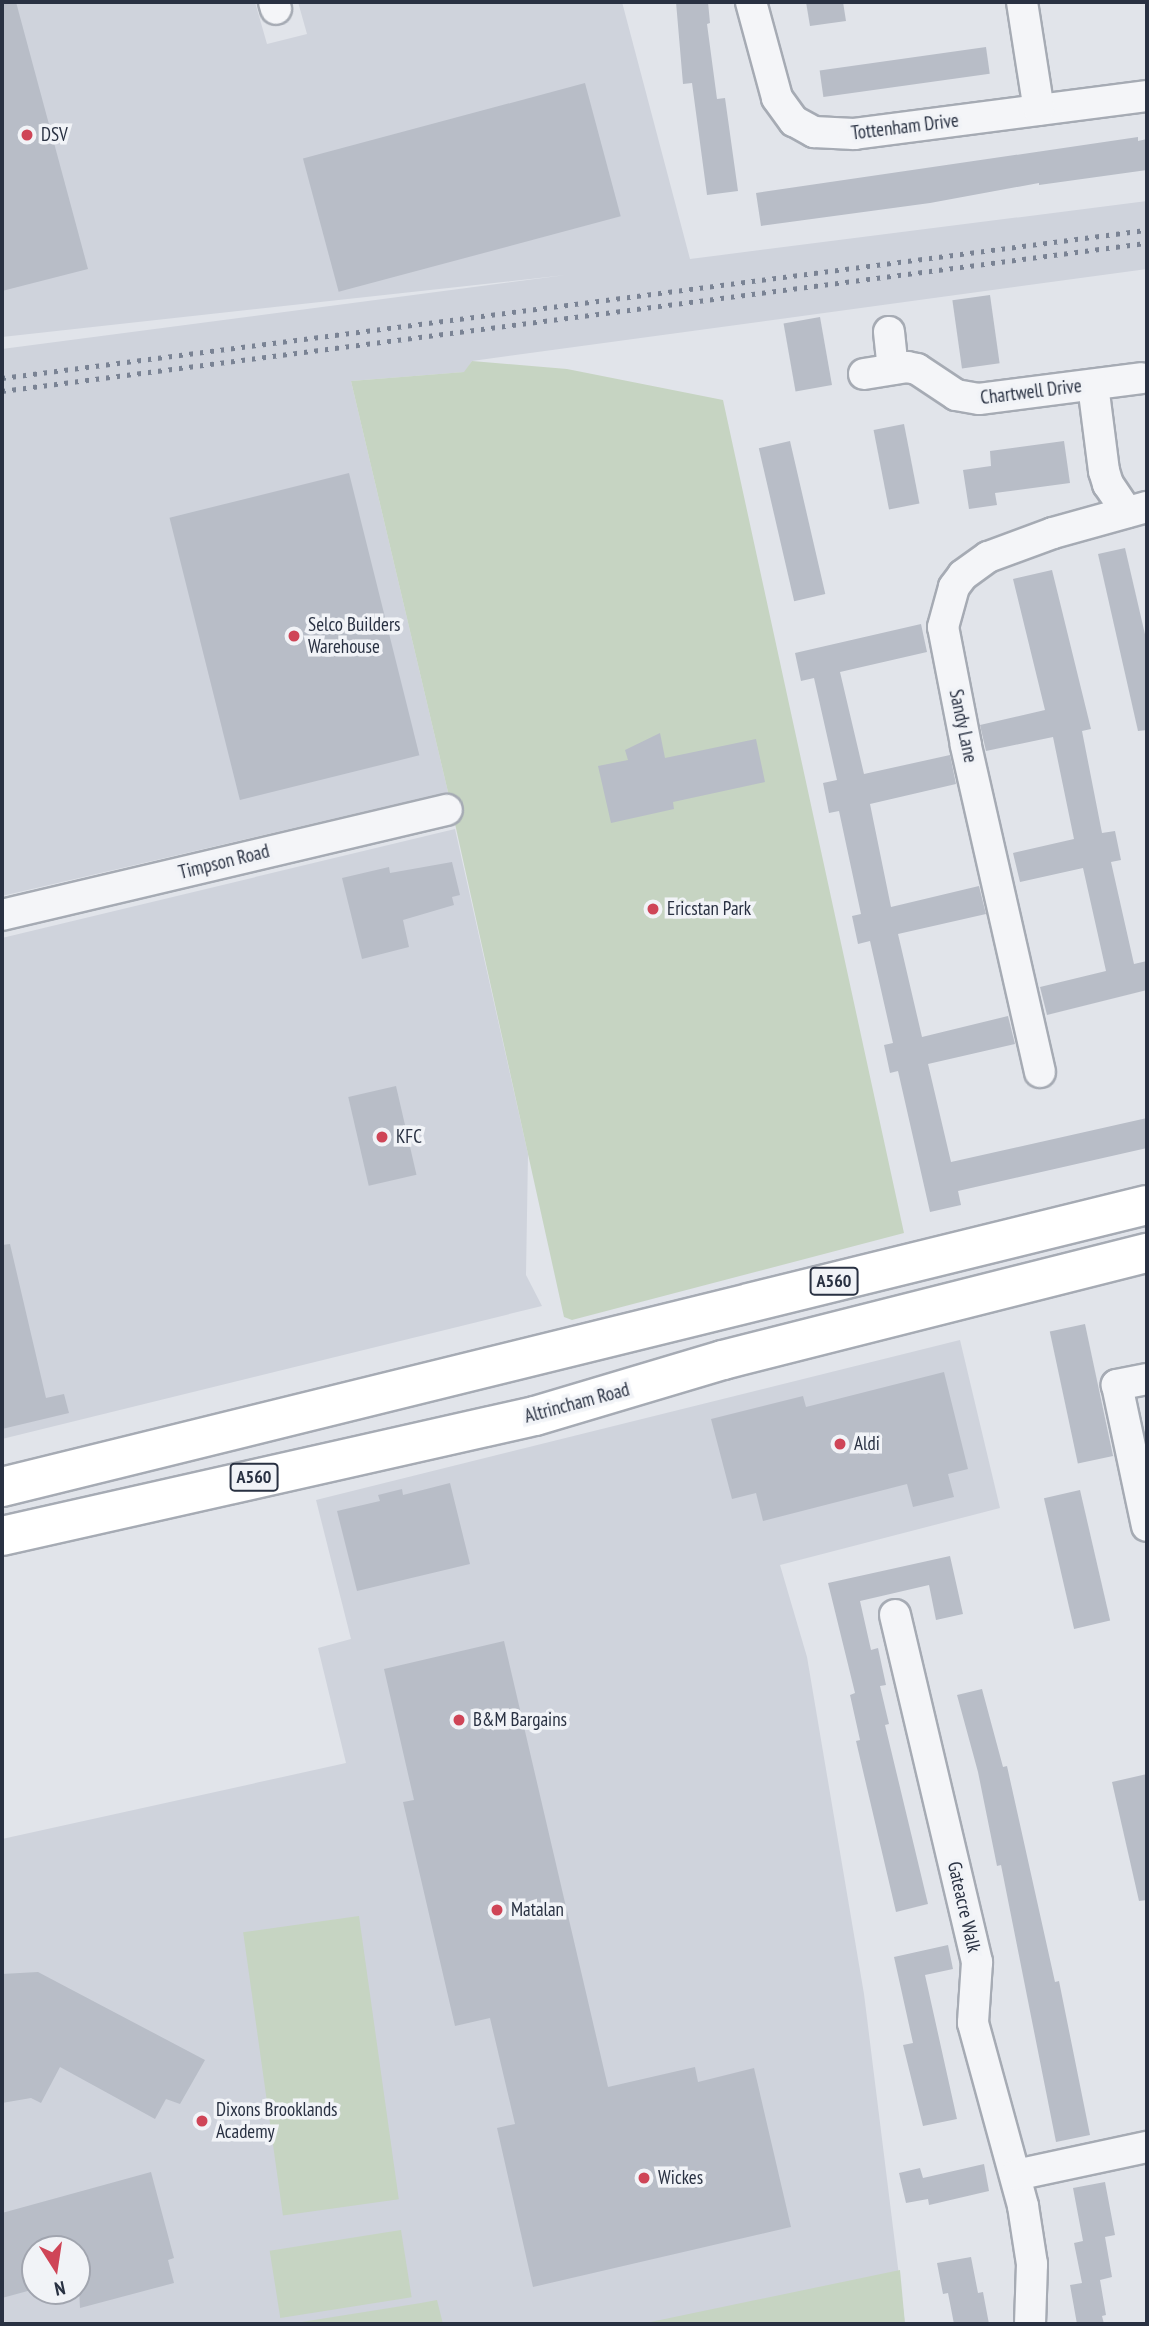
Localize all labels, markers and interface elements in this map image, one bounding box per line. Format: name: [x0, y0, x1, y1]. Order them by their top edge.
street label: Tottenham Drive: [850, 109, 960, 145]
place label: DSV: [41, 124, 68, 146]
marker: DSV: [19, 127, 35, 143]
street label: Chartwell Drive: [979, 374, 1083, 410]
place label: Selco Builders Warehouse: [308, 614, 401, 658]
marker: Selco Builders Warehouse: [286, 628, 302, 644]
street label: Sandy Lane: [944, 687, 982, 765]
street label: Timpson Road: [176, 840, 272, 884]
place label: Ericstan Park: [667, 898, 751, 920]
marker: Ericstan Park: [645, 901, 661, 917]
place label: KFC: [396, 1126, 422, 1148]
marker: KFC: [374, 1129, 390, 1145]
road number: A560: [810, 1266, 858, 1296]
street label: Altrincham Road: [522, 1378, 632, 1428]
place label: Aldi: [854, 1433, 880, 1455]
marker: Aldi: [832, 1436, 848, 1452]
road number: A560: [230, 1462, 278, 1492]
place label: B&M Bargains: [473, 1709, 567, 1731]
marker: B&M Bargains: [451, 1712, 467, 1728]
street label: Gateacre Walk: [942, 1859, 986, 1955]
place label: Matalan: [511, 1899, 564, 1921]
marker: Matalan: [489, 1902, 505, 1918]
place label: Dixons Brooklands Academy: [216, 2099, 338, 2143]
marker: Dixons Brooklands Academy: [194, 2113, 210, 2129]
place label: Wickes: [658, 2167, 703, 2189]
marker: Wickes: [636, 2170, 652, 2186]
north arrow: [21, 2235, 91, 2305]
text: N: [52, 2276, 67, 2301]

